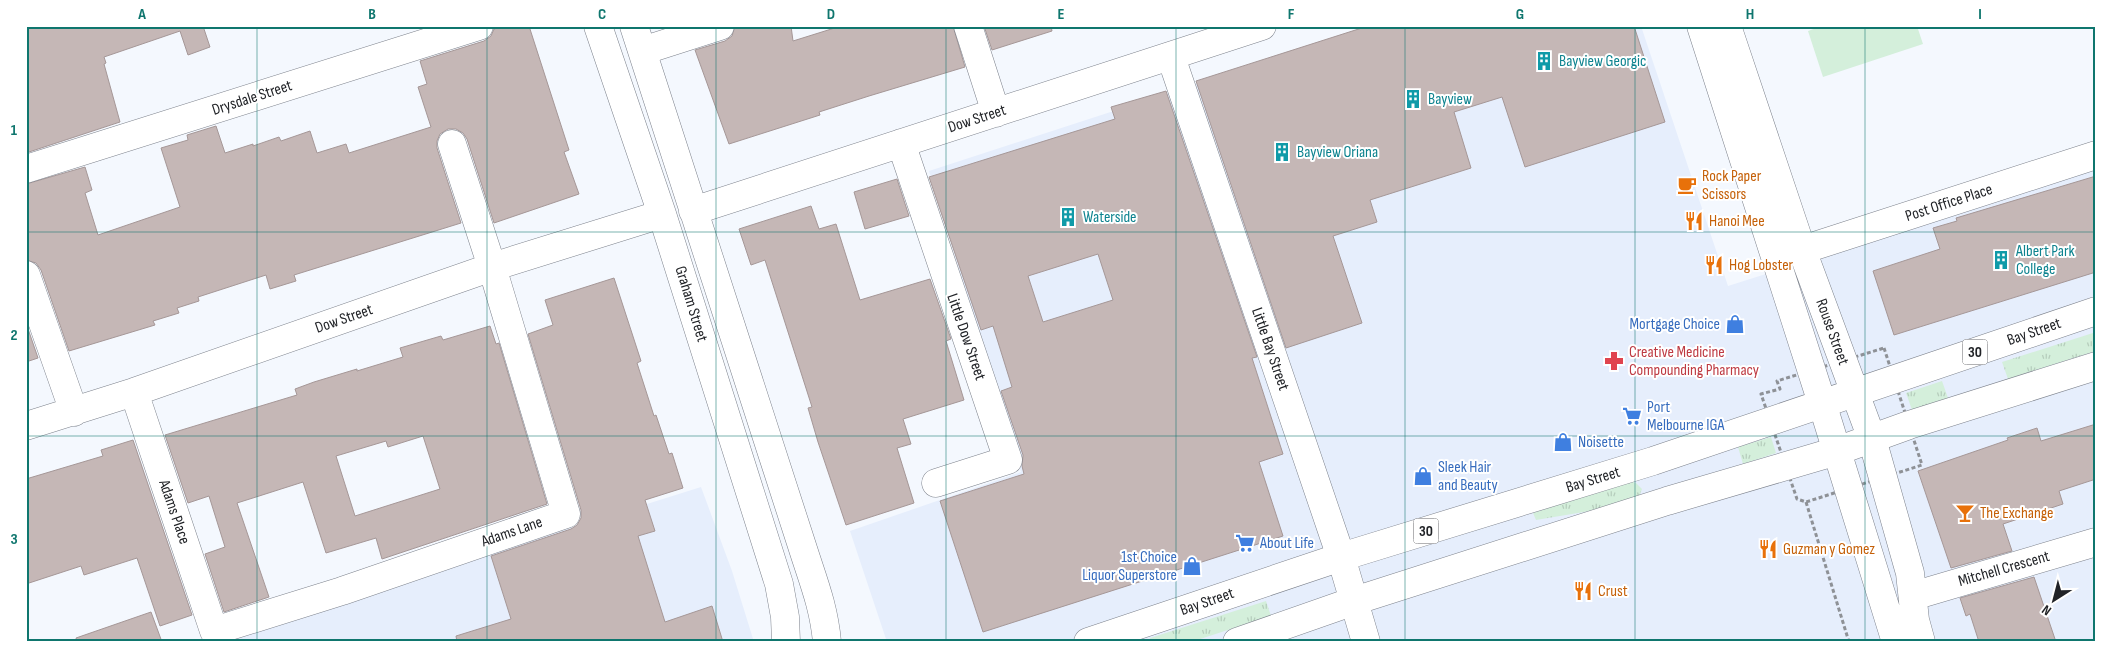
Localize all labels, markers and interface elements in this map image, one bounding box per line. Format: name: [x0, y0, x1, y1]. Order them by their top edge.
text: A: [137, 5, 146, 24]
text: B: [368, 5, 376, 24]
text: C: [598, 5, 606, 24]
text: D: [827, 5, 835, 24]
text: E: [1058, 5, 1065, 24]
text: F: [1288, 5, 1295, 24]
text: G: [1516, 5, 1524, 24]
text: H: [1746, 5, 1754, 24]
text: I: [1978, 5, 1982, 24]
building icon: Bayview Georgic: [1533, 50, 1555, 72]
place label: Bayview Georgic: [1559, 52, 1646, 71]
street label: Drysdale Street: [210, 76, 295, 120]
building icon: Bayview: [1402, 88, 1424, 110]
place label: Bayview: [1428, 90, 1472, 109]
street label: Dow Street: [946, 101, 1008, 137]
text: 1: [11, 121, 18, 140]
building icon: Bayview Oriana: [1271, 141, 1293, 163]
place label: Bayview Oriana: [1297, 143, 1378, 162]
place label: Rock Paper Scissors: [1702, 167, 1762, 204]
cafe icon: Rock Paper Scissors: [1676, 174, 1698, 196]
street label: Post Office Place: [1903, 180, 1995, 226]
building icon: Waterside: [1057, 206, 1079, 228]
place label: Waterside: [1083, 208, 1137, 227]
restaurant icon: Hanoi Mee: [1683, 210, 1705, 232]
place label: Hanoi Mee: [1709, 212, 1765, 231]
place label: Albert Park College: [2015, 242, 2075, 279]
building icon: Albert Park College: [1990, 249, 2012, 271]
restaurant icon: Hog Lobster: [1703, 254, 1725, 276]
place label: Hog Lobster: [1729, 256, 1794, 275]
street label: Graham Street: [670, 264, 712, 344]
street label: Little Dow Street: [942, 291, 990, 383]
street label: Rouse Street: [1811, 296, 1853, 368]
street label: Dow Street: [313, 300, 375, 338]
street label: Little Bay Street: [1247, 305, 1293, 393]
shop icon: Mortgage Choice: [1724, 313, 1746, 335]
street label: Bay Street: [2005, 314, 2064, 350]
place label: Mortgage Choice: [1630, 315, 1720, 334]
text: 2: [10, 326, 18, 345]
road number: 30: [1962, 340, 1988, 364]
place label: Creative Medicine Compounding Pharmacy: [1629, 343, 1759, 380]
pharmacy icon: Creative Medicine Compounding Pharmacy: [1603, 350, 1625, 372]
place label: Port Melbourne IGA: [1647, 398, 1725, 435]
supermarket icon: Port Melbourne IGA: [1621, 405, 1643, 427]
shop icon: Noisette: [1552, 431, 1574, 453]
place label: Noisette: [1578, 433, 1624, 452]
place label: Sleek Hair and Beauty: [1438, 458, 1498, 495]
street label: Bay Street: [1564, 463, 1623, 497]
shop icon: Sleek Hair and Beauty: [1412, 465, 1434, 487]
street label: Adams Place: [154, 476, 194, 547]
bar icon: The Exchange: [1954, 502, 1976, 524]
place label: The Exchange: [1980, 504, 2054, 523]
street label: Adams Lane: [478, 513, 545, 552]
road number: 30: [1414, 518, 1438, 544]
text: 3: [10, 530, 18, 549]
supermarket icon: About Life: [1234, 532, 1256, 554]
place label: About Life: [1259, 534, 1314, 553]
restaurant icon: Guzman y Gomez: [1757, 538, 1779, 560]
place label: Guzman y Gomez: [1783, 540, 1875, 559]
street label: Mitchell Crescent: [1956, 547, 2052, 591]
place label: 1st Choice Liquor Superstore: [1082, 548, 1177, 585]
shop icon: 1st Choice Liquor Superstore: [1181, 555, 1203, 577]
north arrow: [2030, 576, 2080, 626]
restaurant icon: Crust: [1572, 580, 1594, 602]
place label: Crust: [1598, 582, 1628, 601]
street label: Bay Street: [1178, 584, 1237, 620]
text: N: [2039, 601, 2055, 619]

